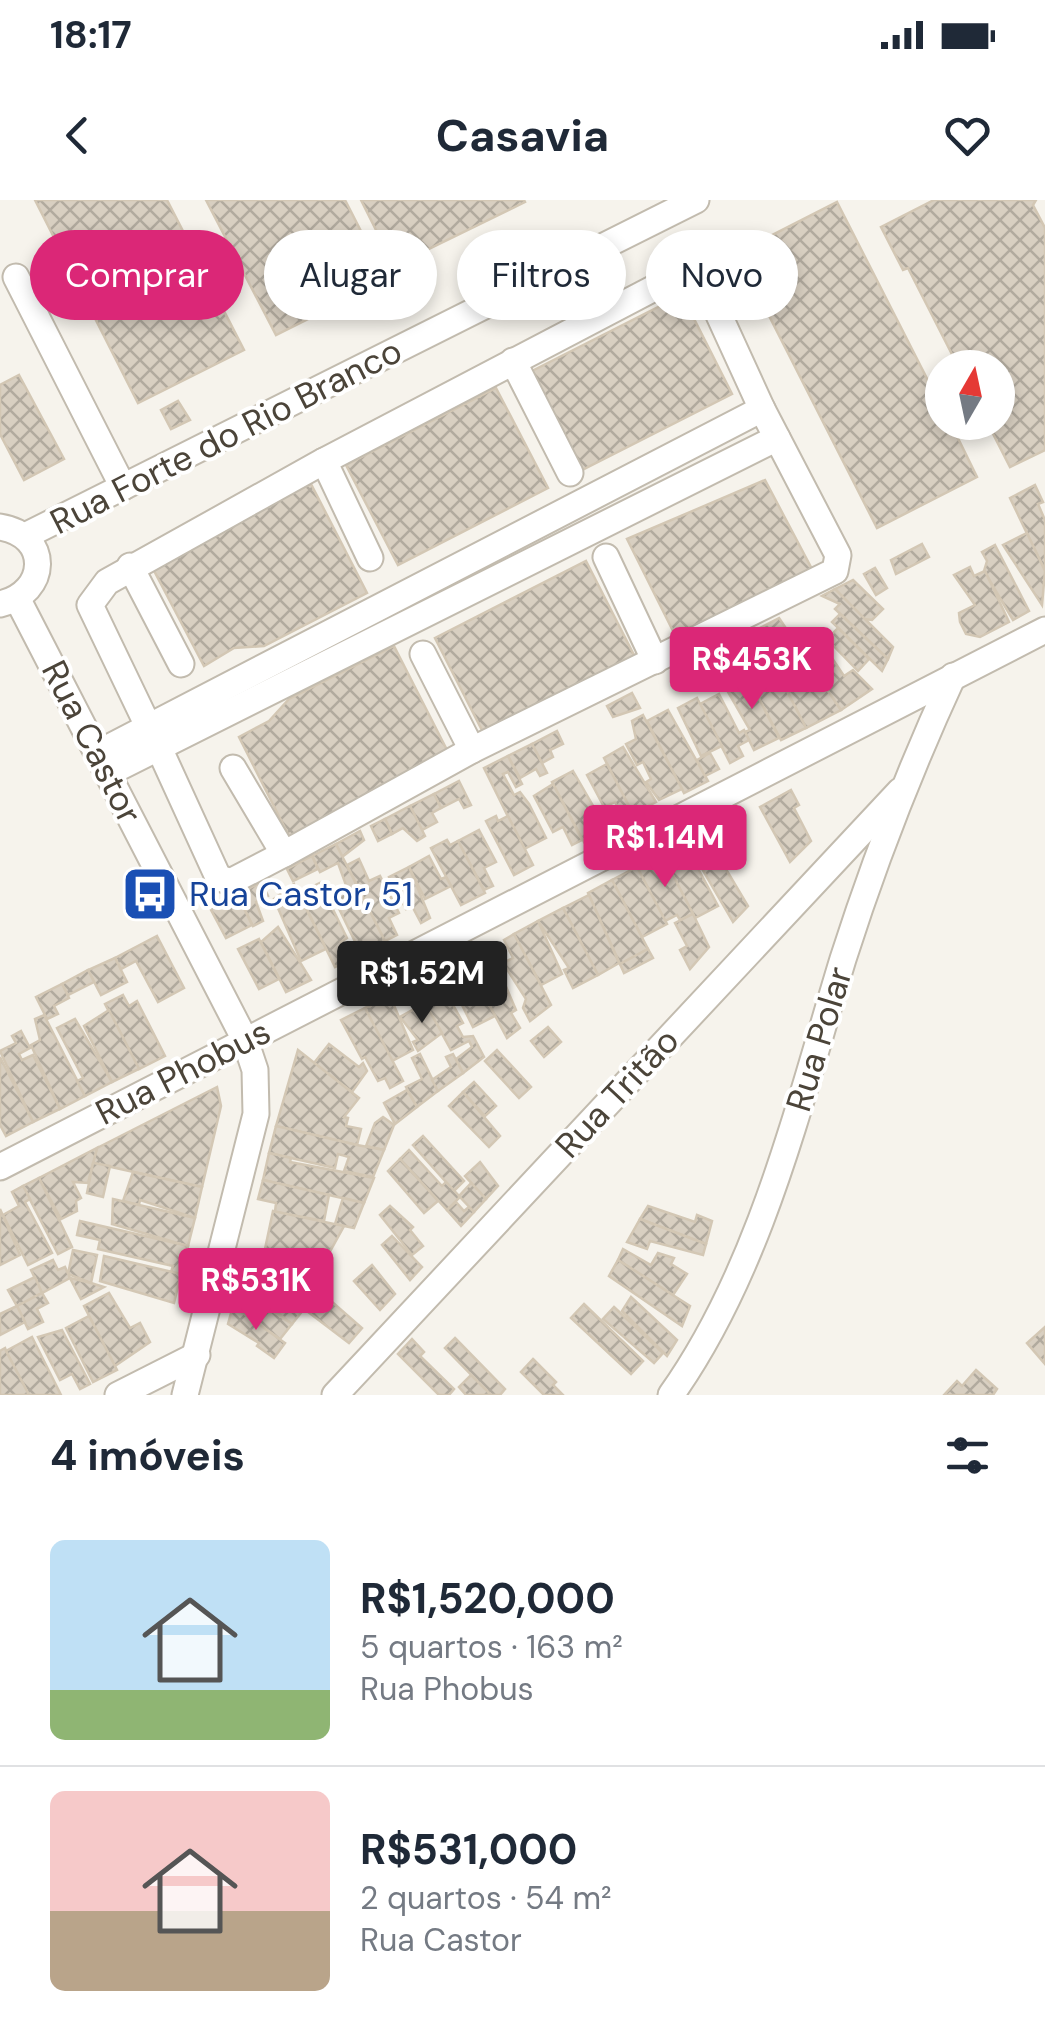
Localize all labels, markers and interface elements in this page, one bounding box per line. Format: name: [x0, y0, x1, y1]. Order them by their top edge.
text: 18:17: [50, 10, 132, 60]
text: Casavia: [436, 106, 609, 165]
icon: back: [50, 108, 105, 163]
icon: heart: [940, 108, 995, 163]
chip: Comprar: [30, 230, 244, 320]
chip: Alugar: [264, 230, 437, 320]
chip: Filtros: [457, 230, 626, 320]
chip: Novo: [646, 230, 798, 320]
street label: Rua Forte do Rio Branco: [42, 327, 410, 545]
north arrow: [925, 350, 1015, 440]
map controls: [925, 350, 1015, 440]
pin: R$453K: [671, 627, 833, 712]
text: R$453K: [692, 638, 812, 680]
street label: Rua Castor: [31, 653, 153, 831]
pin: R$1.14M: [573, 805, 757, 890]
text: R$1.14M: [606, 816, 724, 858]
bus stop icon: Rua Castor, 51: [120, 864, 180, 924]
place label: Rua Castor, 51: [189, 871, 413, 917]
pin: R$1.52M: [330, 941, 514, 1026]
text: R$1.52M: [359, 952, 485, 994]
street label: Rua Polar: [775, 961, 863, 1117]
street label: Rua Phobus: [88, 1008, 278, 1136]
street label: Rua Tritão: [545, 1018, 689, 1168]
pin: R$531K: [175, 1248, 337, 1333]
text: R$531K: [200, 1259, 312, 1301]
text: 4 imóveis: [50, 1428, 245, 1483]
icon: filters: [940, 1428, 995, 1483]
text: R$1,520,000: [360, 1571, 615, 1626]
icon: home: [130, 1580, 250, 1700]
text: 5 quartos · 163 m²: [360, 1626, 623, 1668]
text: Rua Phobus: [360, 1668, 534, 1710]
text: R$531,000: [360, 1822, 577, 1877]
icon: home: [130, 1831, 250, 1951]
text: 2 quartos · 54 m²: [360, 1877, 612, 1919]
text: Rua Castor: [360, 1919, 522, 1961]

